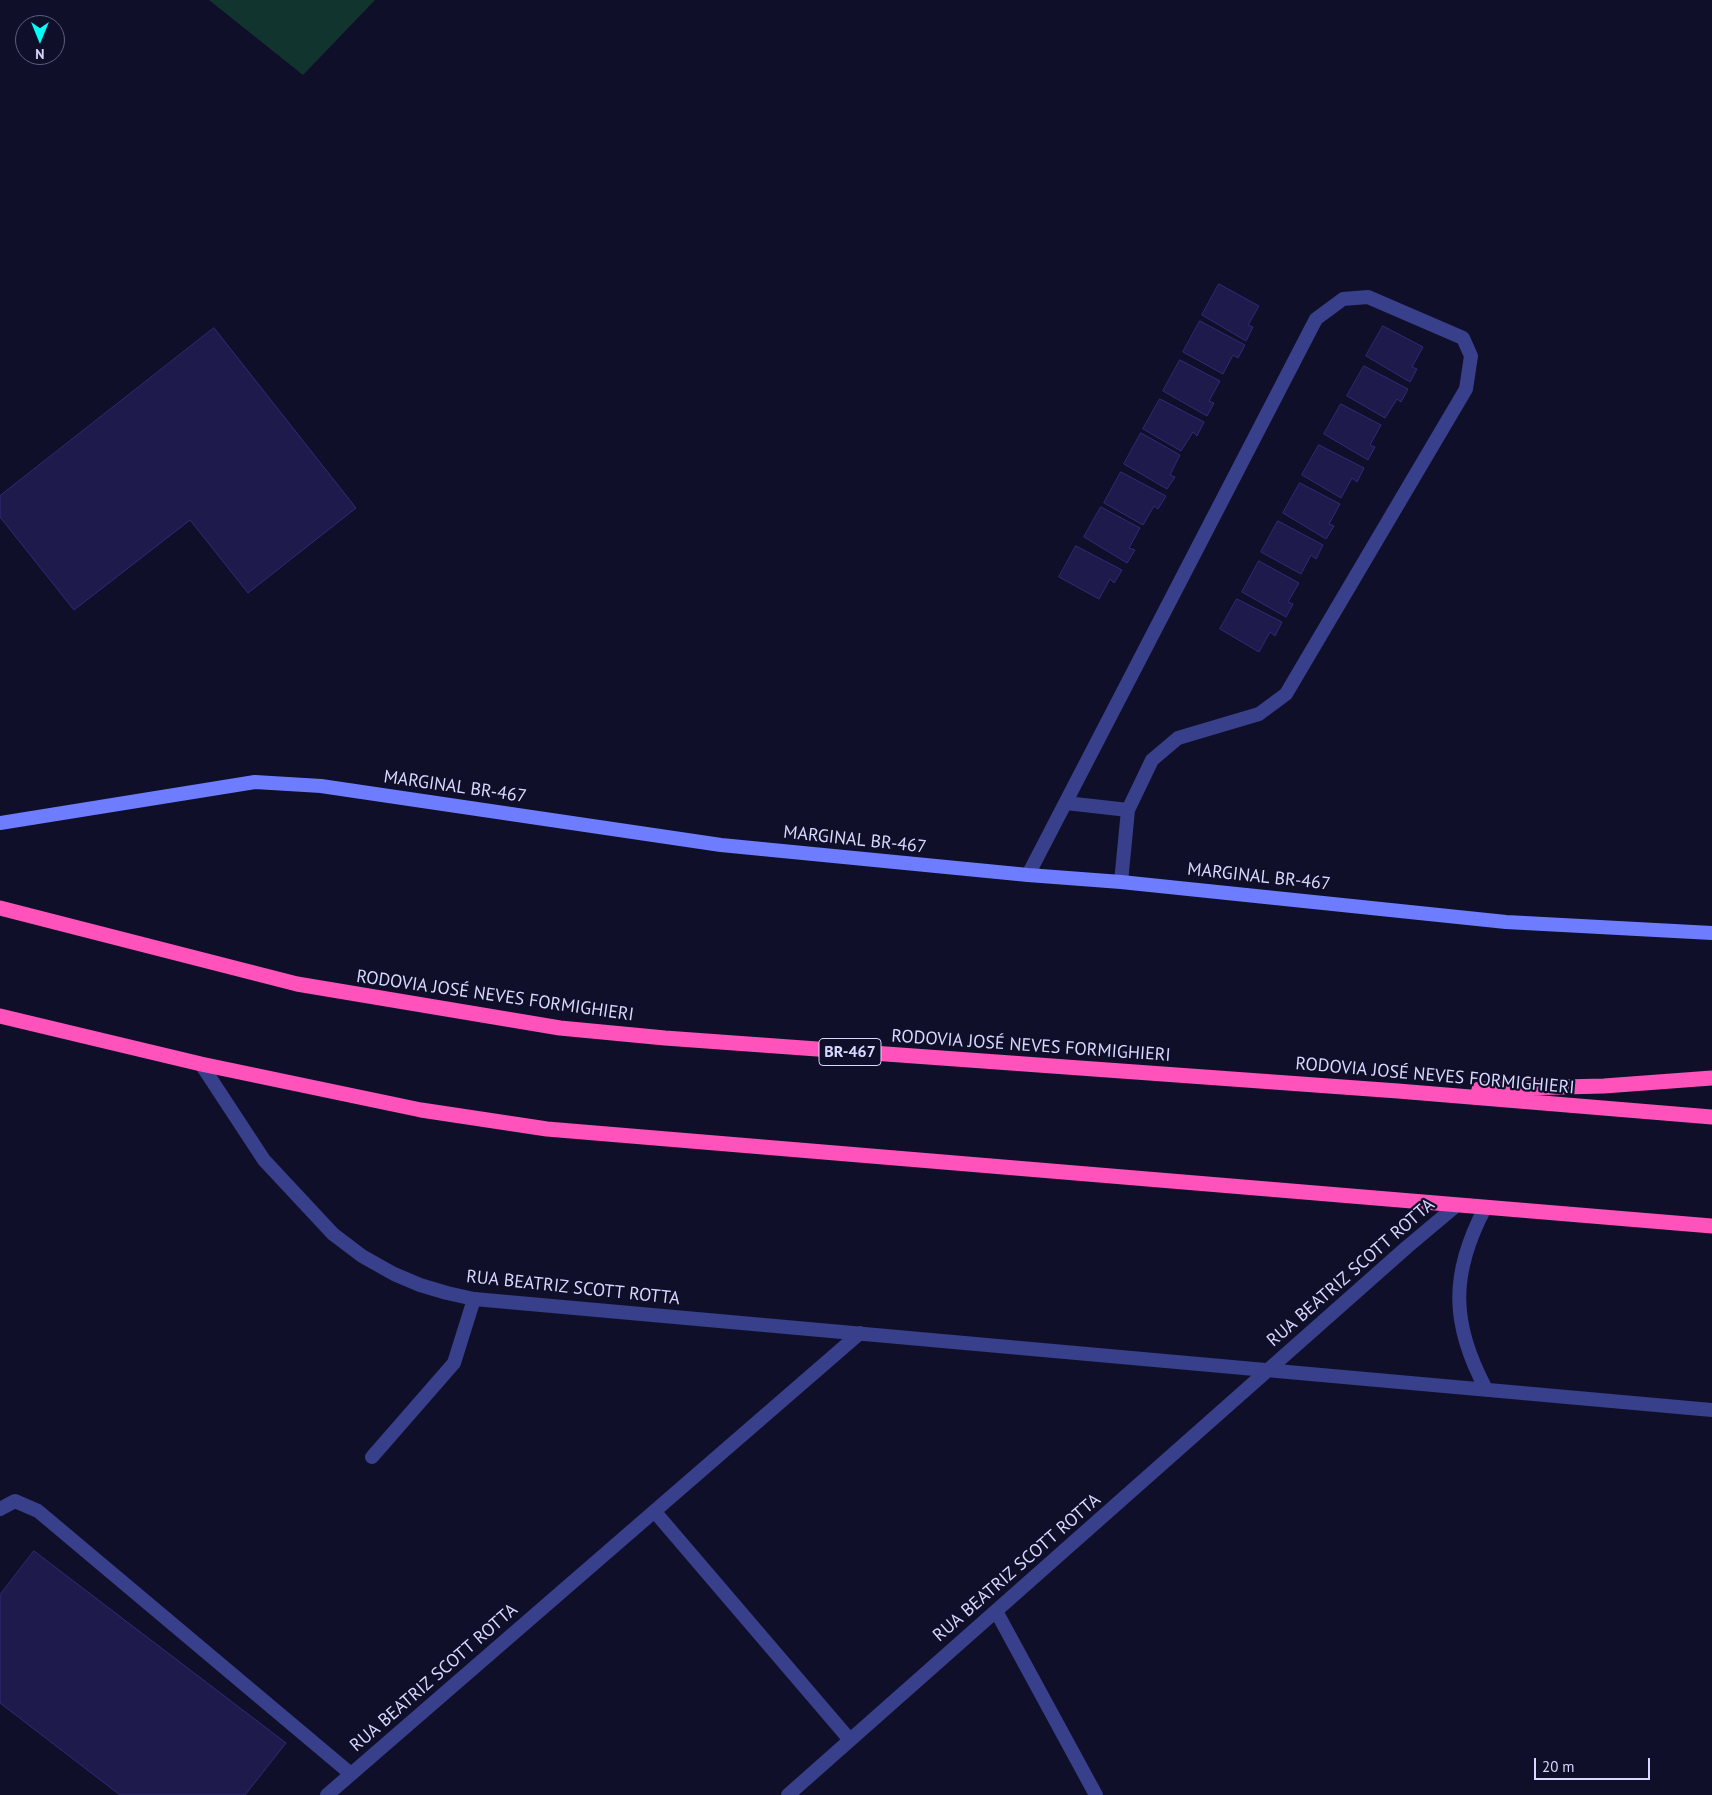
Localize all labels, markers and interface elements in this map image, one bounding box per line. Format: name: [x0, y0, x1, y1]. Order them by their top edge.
north arrow: [15, 15, 65, 65]
text: N: [35, 45, 45, 63]
street label: MARGINAL BR-467: [382, 766, 528, 808]
street label: MARGINAL BR-467: [782, 822, 928, 858]
street label: MARGINAL BR-467: [1186, 859, 1332, 895]
street label: RODOVIA JOSÉ NEVES FORMIGHIERI: [355, 966, 635, 1026]
street label: RODOVIA JOSÉ NEVES FORMIGHIERI: [891, 1025, 1171, 1067]
road number: BR-467: [819, 1038, 881, 1066]
street label: RODOVIA JOSÉ NEVES FORMIGHIERI: [1295, 1053, 1575, 1099]
street label: RUA BEATRIZ SCOTT ROTTA: [1263, 1194, 1439, 1352]
street label: RUA BEATRIZ SCOTT ROTTA: [465, 1266, 681, 1310]
street label: RUA BEATRIZ SCOTT ROTTA: [929, 1489, 1105, 1647]
street label: RUA BEATRIZ SCOTT ROTTA: [346, 1599, 522, 1757]
scale bar: [1537, 1748, 1653, 1780]
text: 20 m: [1542, 1757, 1575, 1776]

